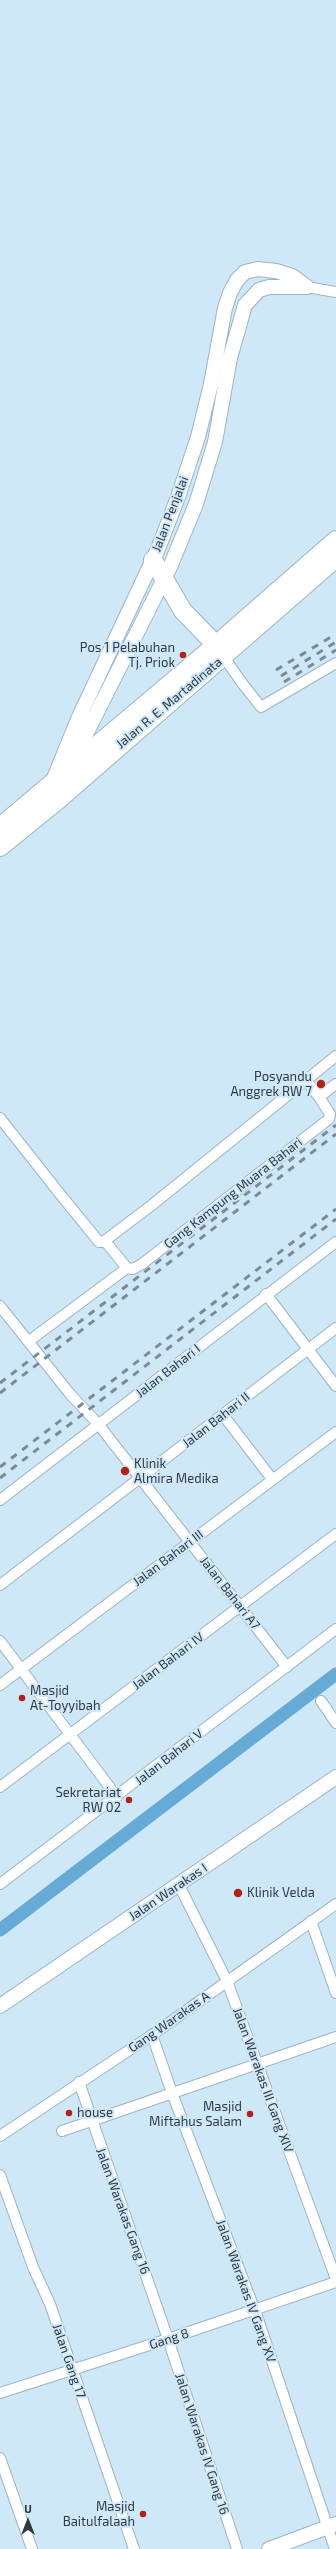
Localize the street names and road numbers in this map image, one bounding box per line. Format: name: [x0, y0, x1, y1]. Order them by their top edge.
street label: Jalan Penjalai: [148, 474, 192, 554]
street label: Jalan R. E. Martadinata: [113, 654, 225, 752]
street label: Gang Kampung Muara Bahari: [161, 1134, 305, 1252]
street label: Jalan Bahari I: [133, 1341, 203, 1401]
street label: Jalan Bahari II: [179, 1389, 253, 1451]
street label: Jalan Bahari III: [130, 1526, 206, 1590]
street label: Jalan Bahari A7: [197, 1553, 263, 1633]
street label: Jalan Bahari IV: [129, 1629, 207, 1693]
street label: Jalan Bahari V: [132, 1726, 206, 1788]
street label: Jalan Warakas I: [126, 1860, 210, 1924]
street label: Gang Warakas A: [125, 1988, 213, 2056]
street label: Jalan Warakas III Gang XIV: [229, 2005, 297, 2155]
street label: Jalan Warakas Gang 16: [93, 2146, 153, 2276]
street label: Jalan Warakas IV Gang XV: [213, 2217, 279, 2365]
street label: Jalan Gang 17: [49, 2322, 89, 2400]
street label: Gang 8: [147, 2325, 191, 2353]
street label: Jalan Warakas IV Gang 16: [172, 2371, 232, 2517]

